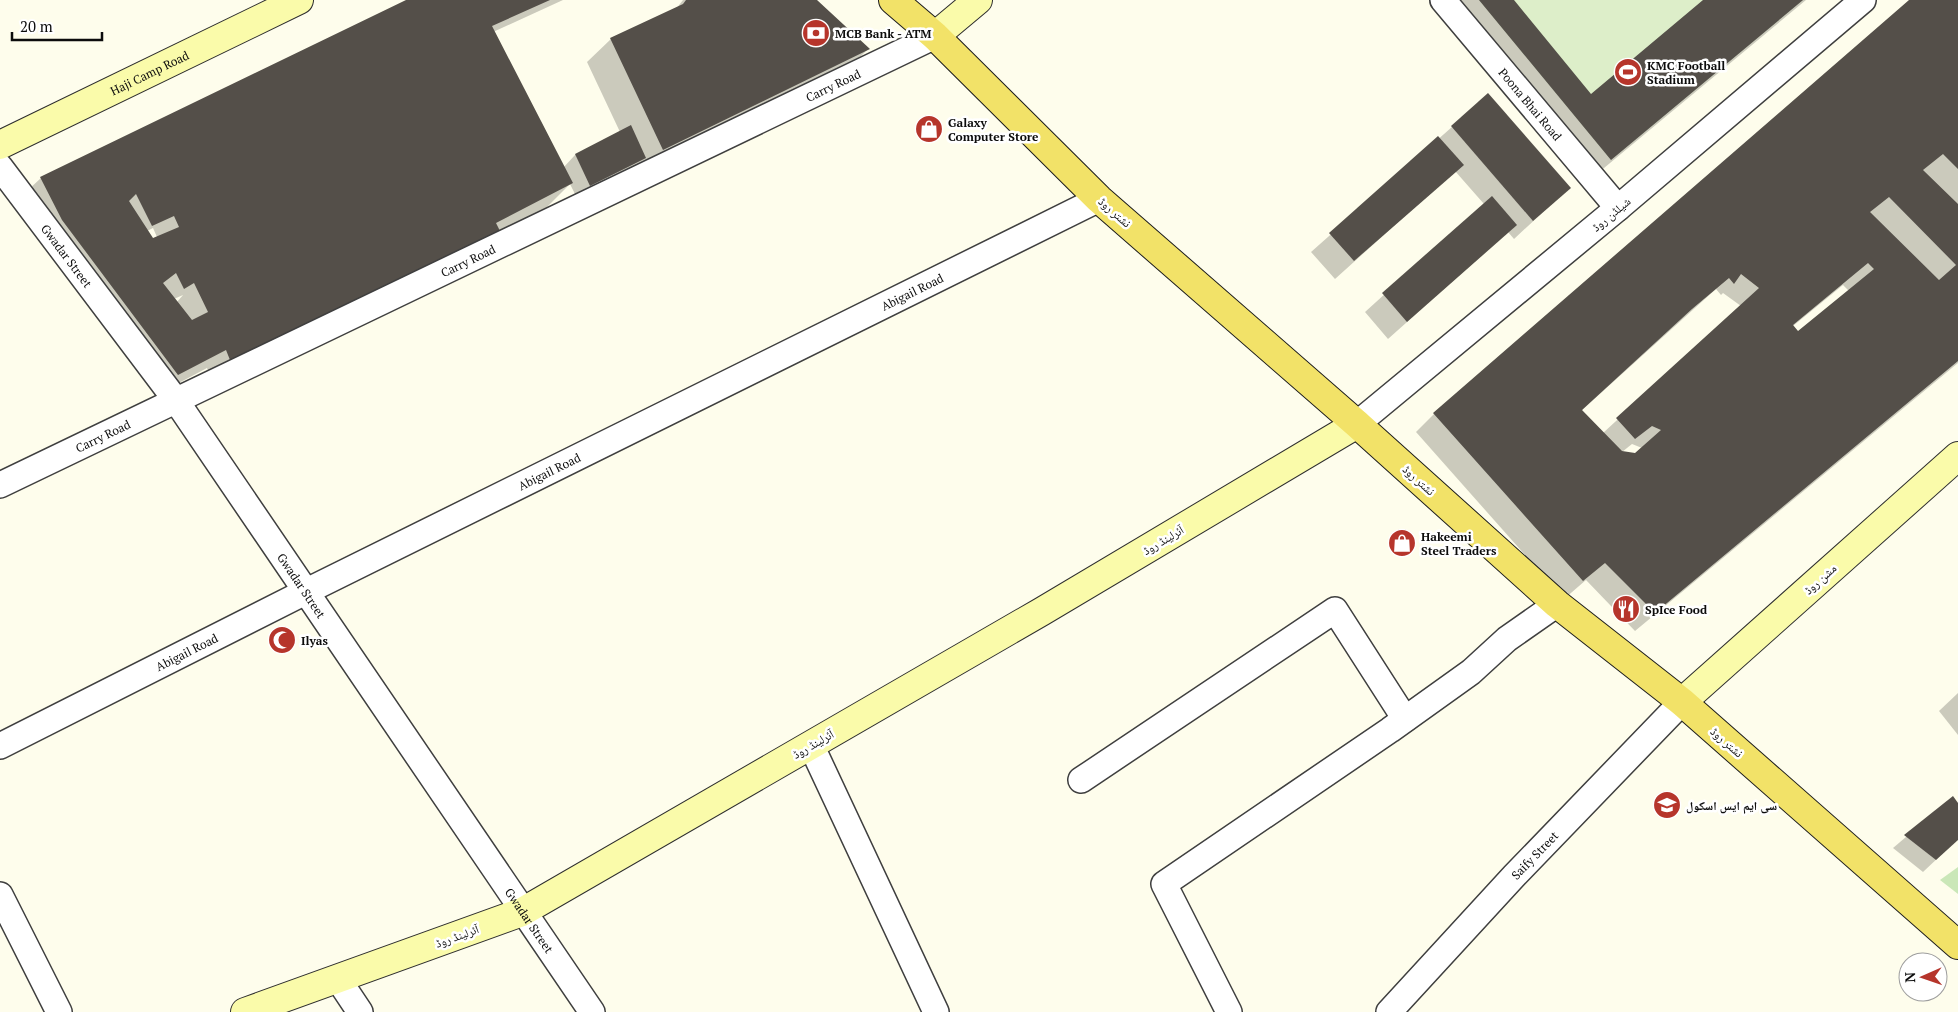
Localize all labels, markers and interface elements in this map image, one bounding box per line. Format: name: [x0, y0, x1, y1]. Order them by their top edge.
scale bar: [12, 10, 102, 42]
text: 20 m: [20, 16, 53, 36]
bank icon: MCB Bank - ATM: [801, 18, 831, 48]
place label: MCB Bank - ATM: [835, 26, 932, 41]
street label: Haji Camp Road: [108, 47, 191, 98]
sports icon: KMC Football Stadium: [1613, 57, 1643, 87]
place label: KMC Football Stadium: [1647, 58, 1725, 87]
street label: Carry Road: [803, 65, 863, 105]
street label: Poona Bhai Road: [1496, 65, 1565, 144]
shop icon: Galaxy Computer Store: [914, 114, 944, 144]
place label: Galaxy Computer Store: [948, 115, 1039, 144]
street label: شیلڈن روڈ: [1589, 193, 1634, 235]
street label: نشتر روڈ: [1096, 194, 1134, 230]
street label: Gwadar Street: [38, 221, 96, 291]
street label: Carry Road: [438, 241, 498, 280]
street label: Abigail Road: [878, 270, 946, 313]
street label: Carry Road: [73, 416, 133, 455]
street label: Abigail Road: [515, 449, 583, 493]
street label: نشتر روڈ: [1400, 462, 1438, 498]
street label: آئرلینڈ روڈ: [1140, 521, 1187, 558]
shop icon: Hakeemi Steel Traders: [1387, 528, 1417, 558]
place label: Hakeemi Steel Traders: [1421, 529, 1497, 558]
street label: Gwadar Street: [274, 550, 329, 621]
street label: مشن روڈ: [1801, 561, 1839, 597]
restaurant icon: SpIce Food: [1611, 594, 1641, 624]
place label: SpIce Food: [1645, 602, 1708, 617]
mosque icon: Ilyas: [267, 625, 297, 655]
street label: Abigail Road: [153, 630, 220, 674]
place label: Ilyas: [301, 633, 328, 648]
street label: نشتر روڈ: [1708, 724, 1746, 760]
street label: آئرلینڈ روڈ: [790, 726, 837, 762]
school or university icon: سی ایم ایس اسکول: [1652, 790, 1682, 820]
place label: سی ایم ایس اسکول: [1686, 798, 1777, 814]
street label: Saify Street: [1508, 827, 1561, 882]
street label: Gwadar Street: [502, 885, 557, 956]
street label: آئرلینڈ روڈ: [433, 921, 482, 951]
north arrow: [1898, 952, 1948, 1002]
text: N: [1900, 971, 1919, 983]

